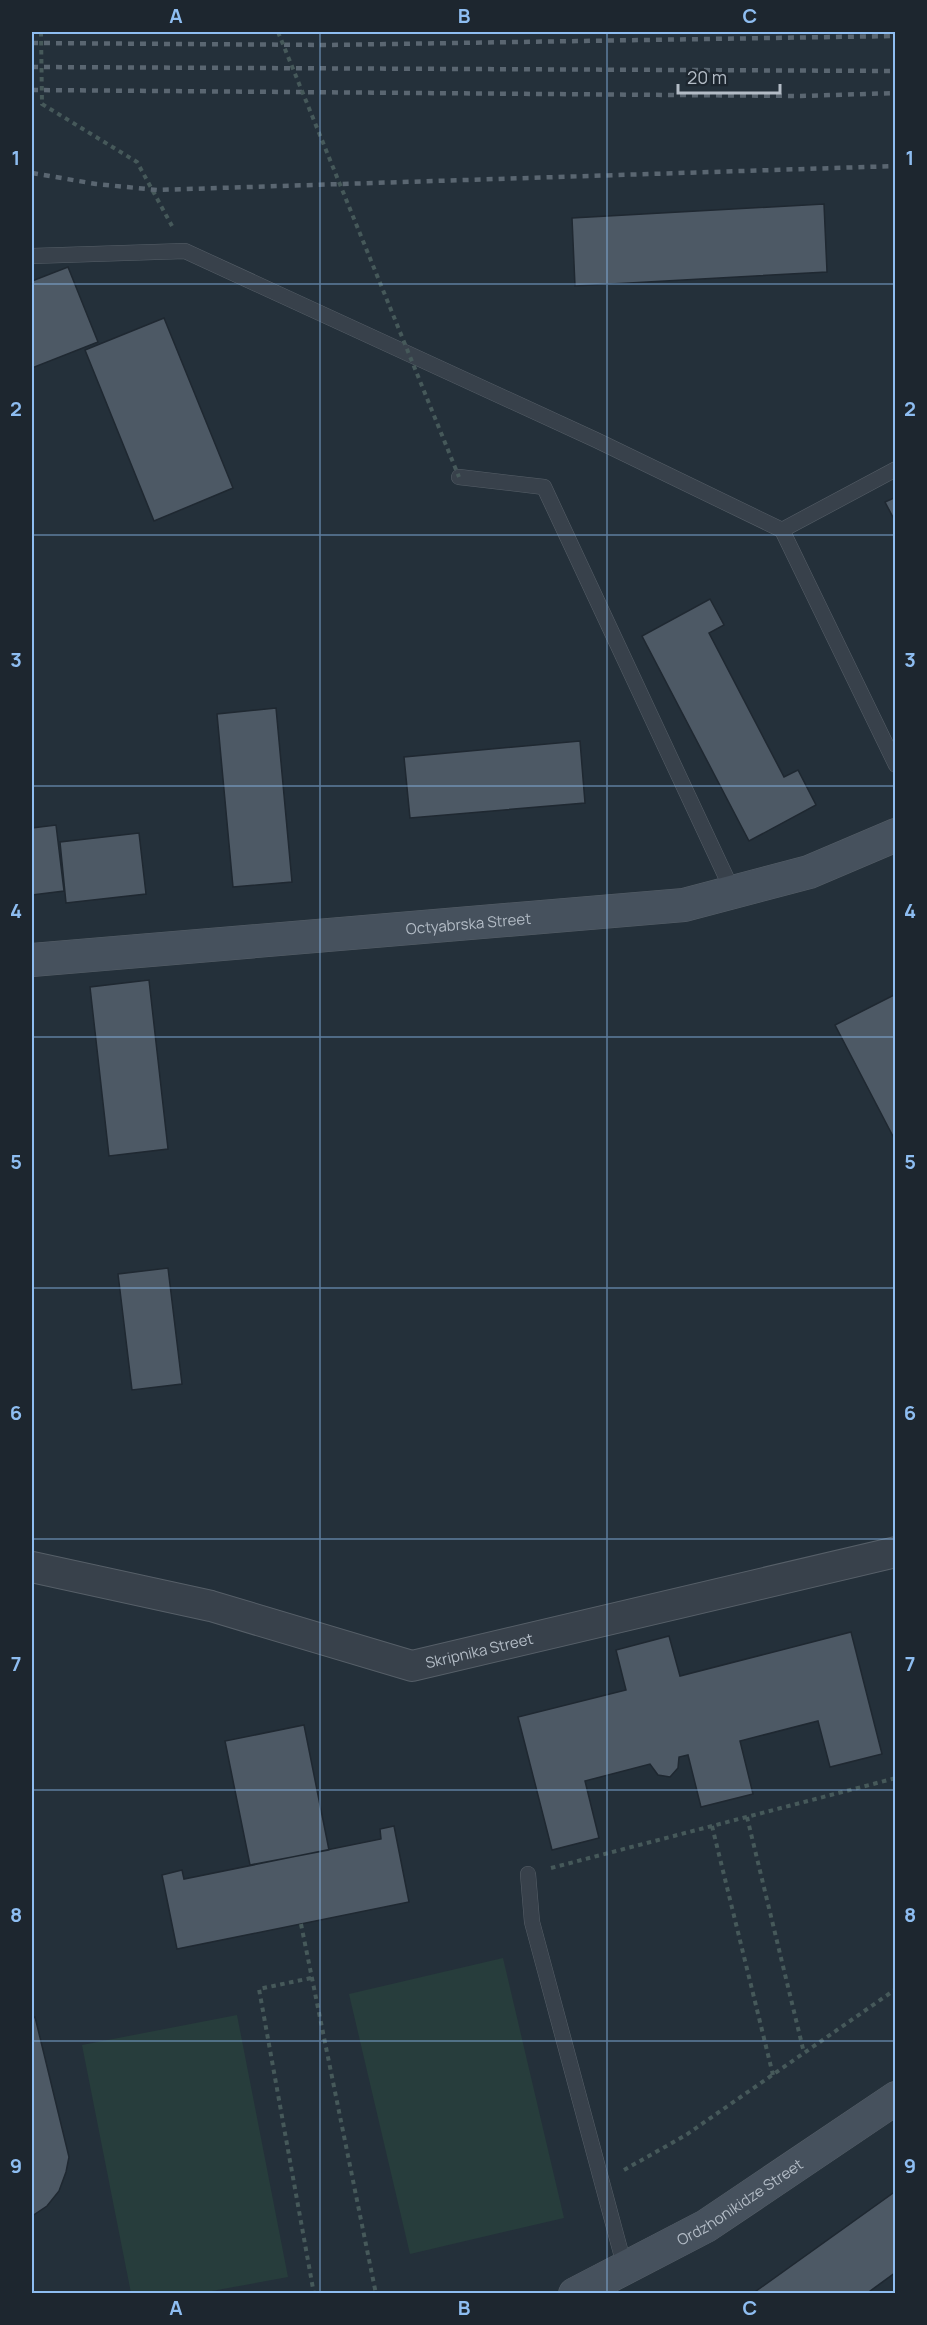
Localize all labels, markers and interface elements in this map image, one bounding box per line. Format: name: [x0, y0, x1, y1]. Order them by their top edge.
text: A: [169, 2, 183, 29]
text: B: [458, 2, 471, 29]
text: C: [743, 2, 757, 29]
scale bar: [678, 57, 780, 95]
text: 20 m: [687, 65, 727, 89]
text: 1: [12, 144, 20, 171]
text: 1: [906, 144, 914, 171]
text: 2: [10, 395, 22, 422]
text: 2: [904, 395, 916, 422]
text: 3: [10, 646, 22, 673]
text: 3: [904, 646, 916, 673]
text: 4: [10, 897, 22, 924]
text: 4: [904, 897, 916, 924]
street label: Octyabrska Street: [405, 907, 532, 939]
text: 5: [10, 1148, 22, 1175]
text: 5: [904, 1148, 916, 1175]
text: 6: [10, 1399, 22, 1426]
text: 6: [904, 1399, 916, 1426]
street label: Skripnika Street: [423, 1627, 535, 1673]
text: 7: [11, 1650, 21, 1677]
text: 7: [905, 1650, 915, 1677]
text: 8: [10, 1901, 22, 1928]
text: 8: [904, 1901, 916, 1928]
text: 9: [10, 2152, 22, 2179]
text: 9: [904, 2152, 916, 2179]
street label: Ordzhonikidze Street: [673, 2153, 807, 2250]
text: A: [169, 2294, 183, 2321]
text: B: [458, 2294, 471, 2321]
text: C: [743, 2294, 757, 2321]

